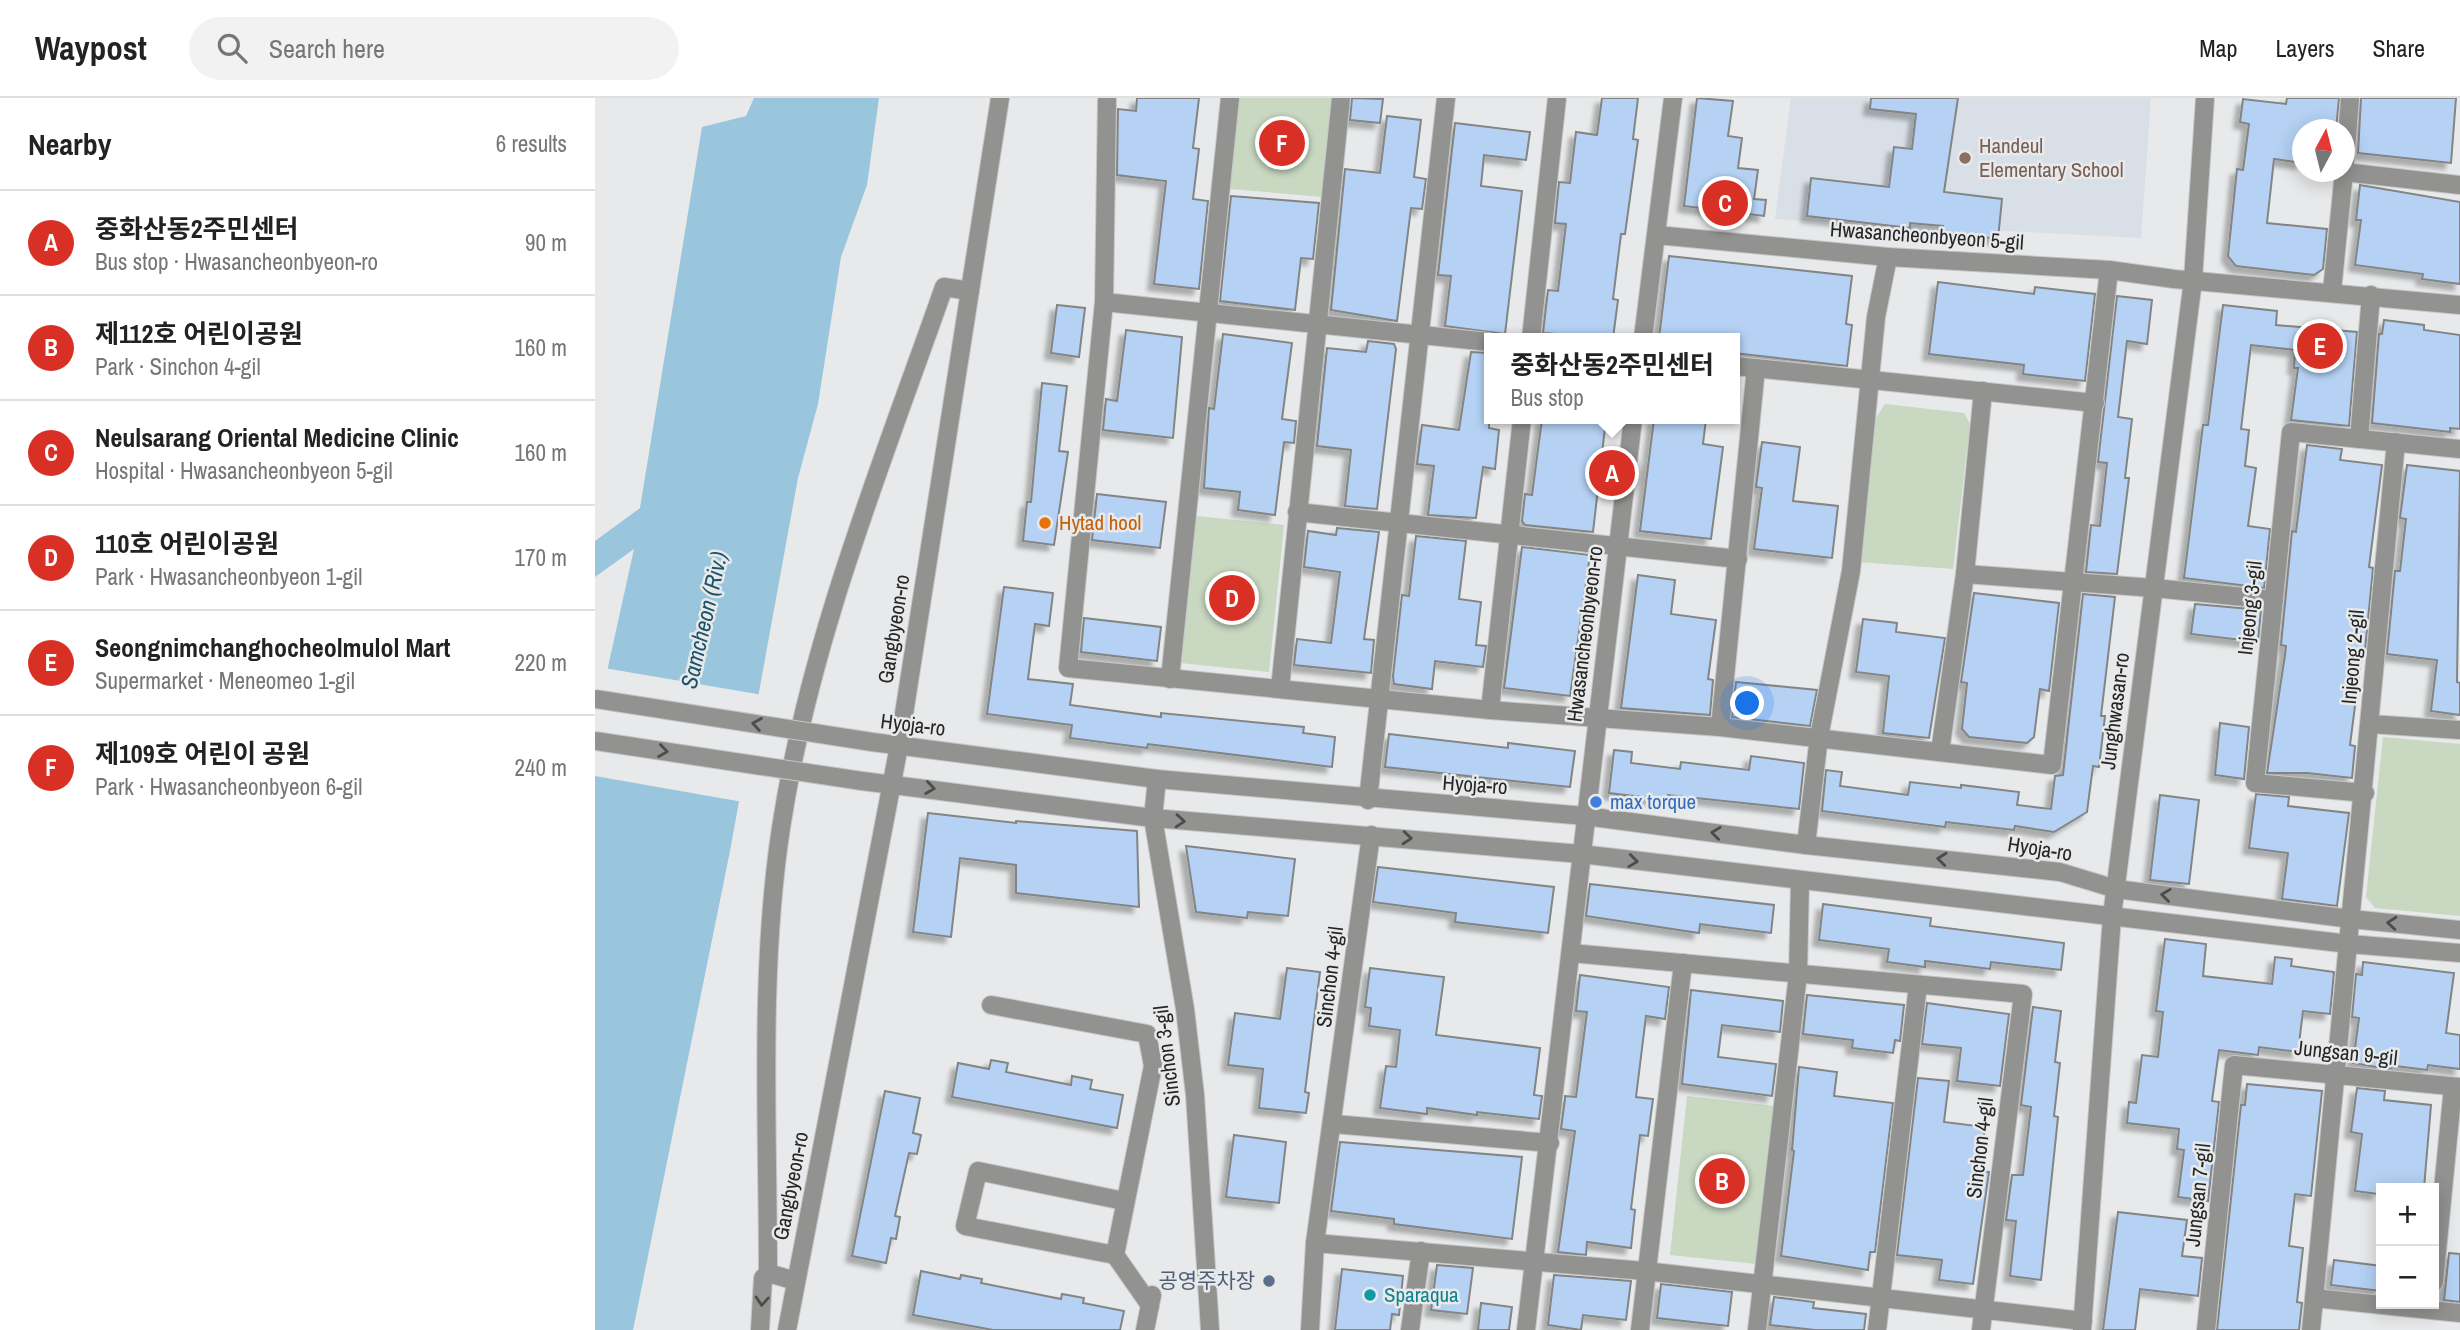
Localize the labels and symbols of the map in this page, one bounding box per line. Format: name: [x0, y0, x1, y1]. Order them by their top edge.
pin: F: [1259, 117, 1305, 169]
north arrow: [2292, 119, 2355, 182]
place label: Handeul Elementary School: [1979, 131, 2124, 184]
marker: Handeul Elementary School: [1957, 150, 1973, 166]
pin: C: [1702, 177, 1748, 229]
street label: Hwasancheonbyeon 5-gil: [1829, 214, 2025, 257]
pin: E: [2297, 320, 2343, 372]
pin: A: [1589, 447, 1635, 499]
place label: Hytad hool: [1059, 508, 1141, 537]
marker: Hytad hool: [1037, 515, 1053, 531]
street label: Hwasancheonbyeon-ro: [1559, 544, 1610, 724]
water label: Samcheon (Riv.): [673, 548, 734, 691]
street label: Injeong 3-gil: [2230, 559, 2269, 657]
street label: Gangbyeon-ro: [871, 572, 916, 686]
pin: D: [1209, 572, 1255, 624]
street label: Injeong 2-gil: [2334, 608, 2371, 705]
street label: Junghwasan-ro: [2093, 651, 2136, 771]
your location: [1730, 686, 1764, 720]
street label: Hyoja-ro: [879, 706, 947, 743]
one-way arrow: [751, 717, 762, 732]
one-way arrow: [657, 743, 668, 758]
street label: Hyoja-ro: [1442, 768, 1508, 801]
one-way arrow: [924, 781, 936, 796]
place label: max torque: [1610, 787, 1696, 816]
marker: max torque: [1588, 794, 1604, 810]
one-way arrow: [1175, 813, 1186, 828]
one-way arrow: [1711, 826, 1722, 841]
street label: Hyoja-ro: [2006, 829, 2074, 868]
one-way arrow: [1402, 830, 1413, 845]
one-way arrow: [1937, 852, 1948, 867]
one-way arrow: [1628, 853, 1639, 868]
one-way arrow: [2160, 888, 2172, 903]
one-way arrow: [2386, 916, 2397, 931]
street label: Sinchon 4-gil: [1309, 925, 1350, 1029]
street label: Sinchon 3-gil: [1146, 1004, 1187, 1108]
street label: Jungsan 9-gil: [2293, 1033, 2399, 1072]
street label: Sinchon 4-gil: [1959, 1096, 2000, 1200]
street label: Gangbyeon-ro: [766, 1129, 815, 1243]
street label: Jungsan 7-gil: [2178, 1142, 2217, 1248]
pin: B: [1699, 1155, 1745, 1207]
place label: 공영주차장: [1158, 1266, 1255, 1295]
marker: 공영주차장: [1261, 1273, 1277, 1289]
place label: Sparaqua: [1384, 1280, 1459, 1309]
marker: Sparaqua: [1362, 1287, 1378, 1303]
one-way arrow: [755, 1295, 770, 1306]

